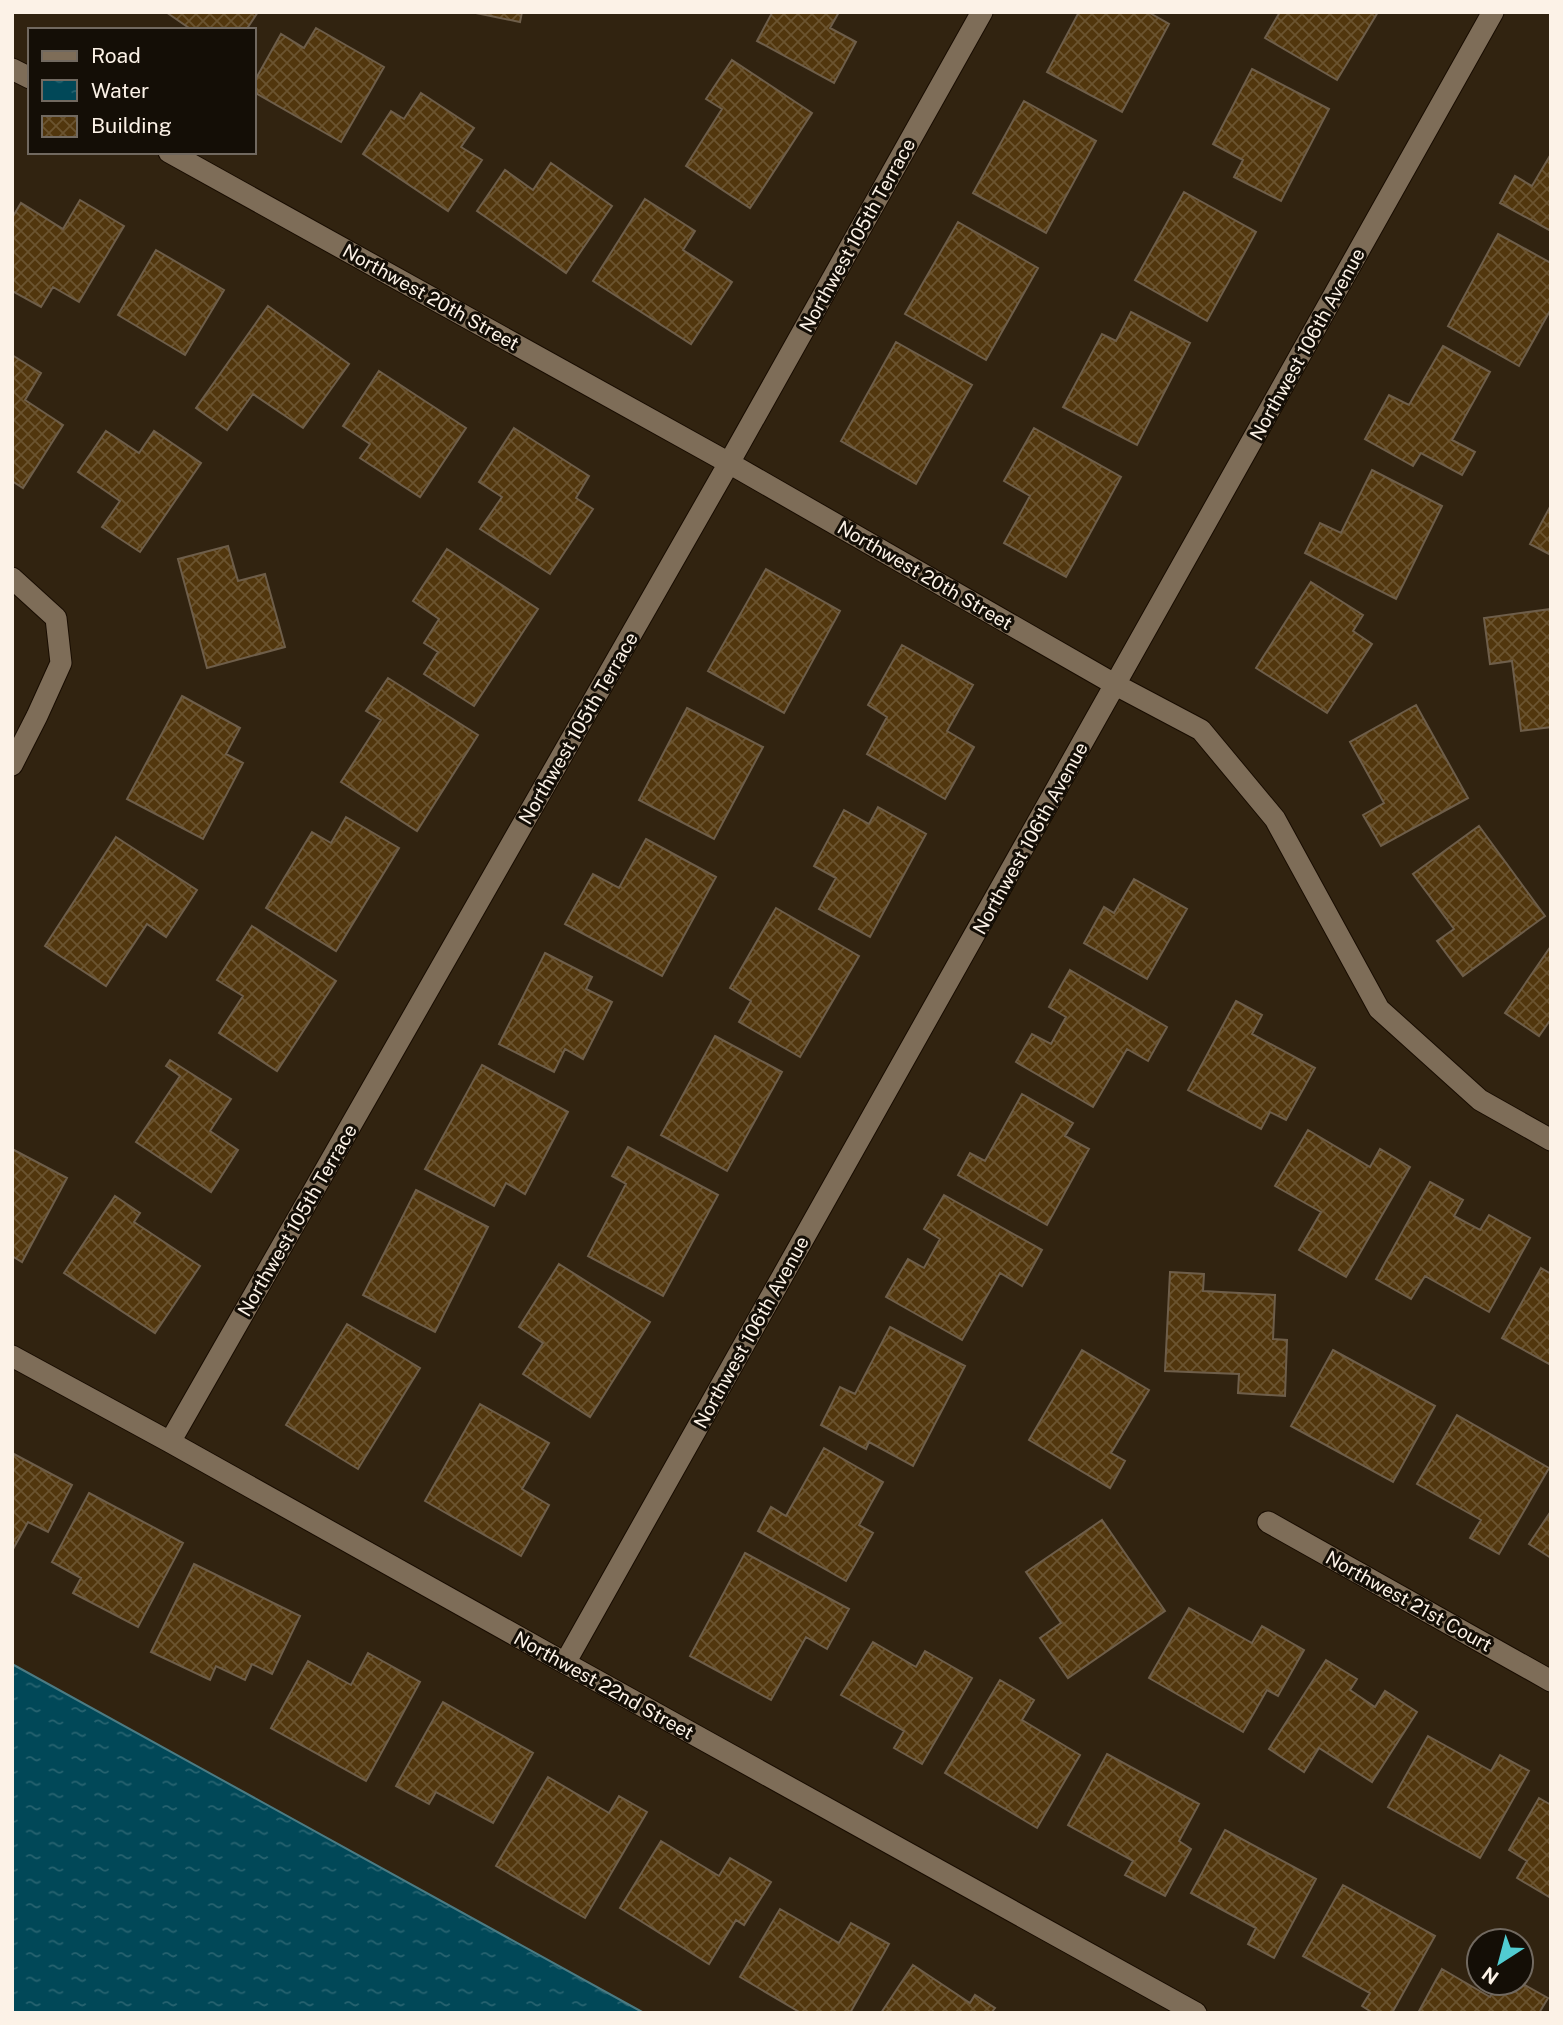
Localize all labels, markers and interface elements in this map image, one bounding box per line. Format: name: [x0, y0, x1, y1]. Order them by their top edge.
legend: [28, 28, 256, 154]
text: Road: [91, 43, 141, 68]
text: Water: [91, 78, 149, 103]
text: Building: [91, 113, 172, 138]
street label: Northwest 105th Terrace: [795, 134, 919, 336]
street label: Northwest 20th Street: [339, 239, 523, 355]
street label: Northwest 106th Avenue: [1245, 244, 1369, 444]
street label: Northwest 20th Street: [834, 516, 1016, 634]
street label: Northwest 105th Terrace: [514, 628, 642, 828]
street label: Northwest 106th Avenue: [968, 738, 1092, 938]
street label: Northwest 105th Terrace: [233, 1120, 361, 1320]
street label: Northwest 106th Avenue: [689, 1232, 813, 1432]
street label: Northwest 21st Court: [1322, 1546, 1496, 1656]
street label: Northwest 22nd Street: [510, 1626, 698, 1744]
north arrow: [1465, 1927, 1535, 1997]
text: N: [1478, 1962, 1502, 1989]

